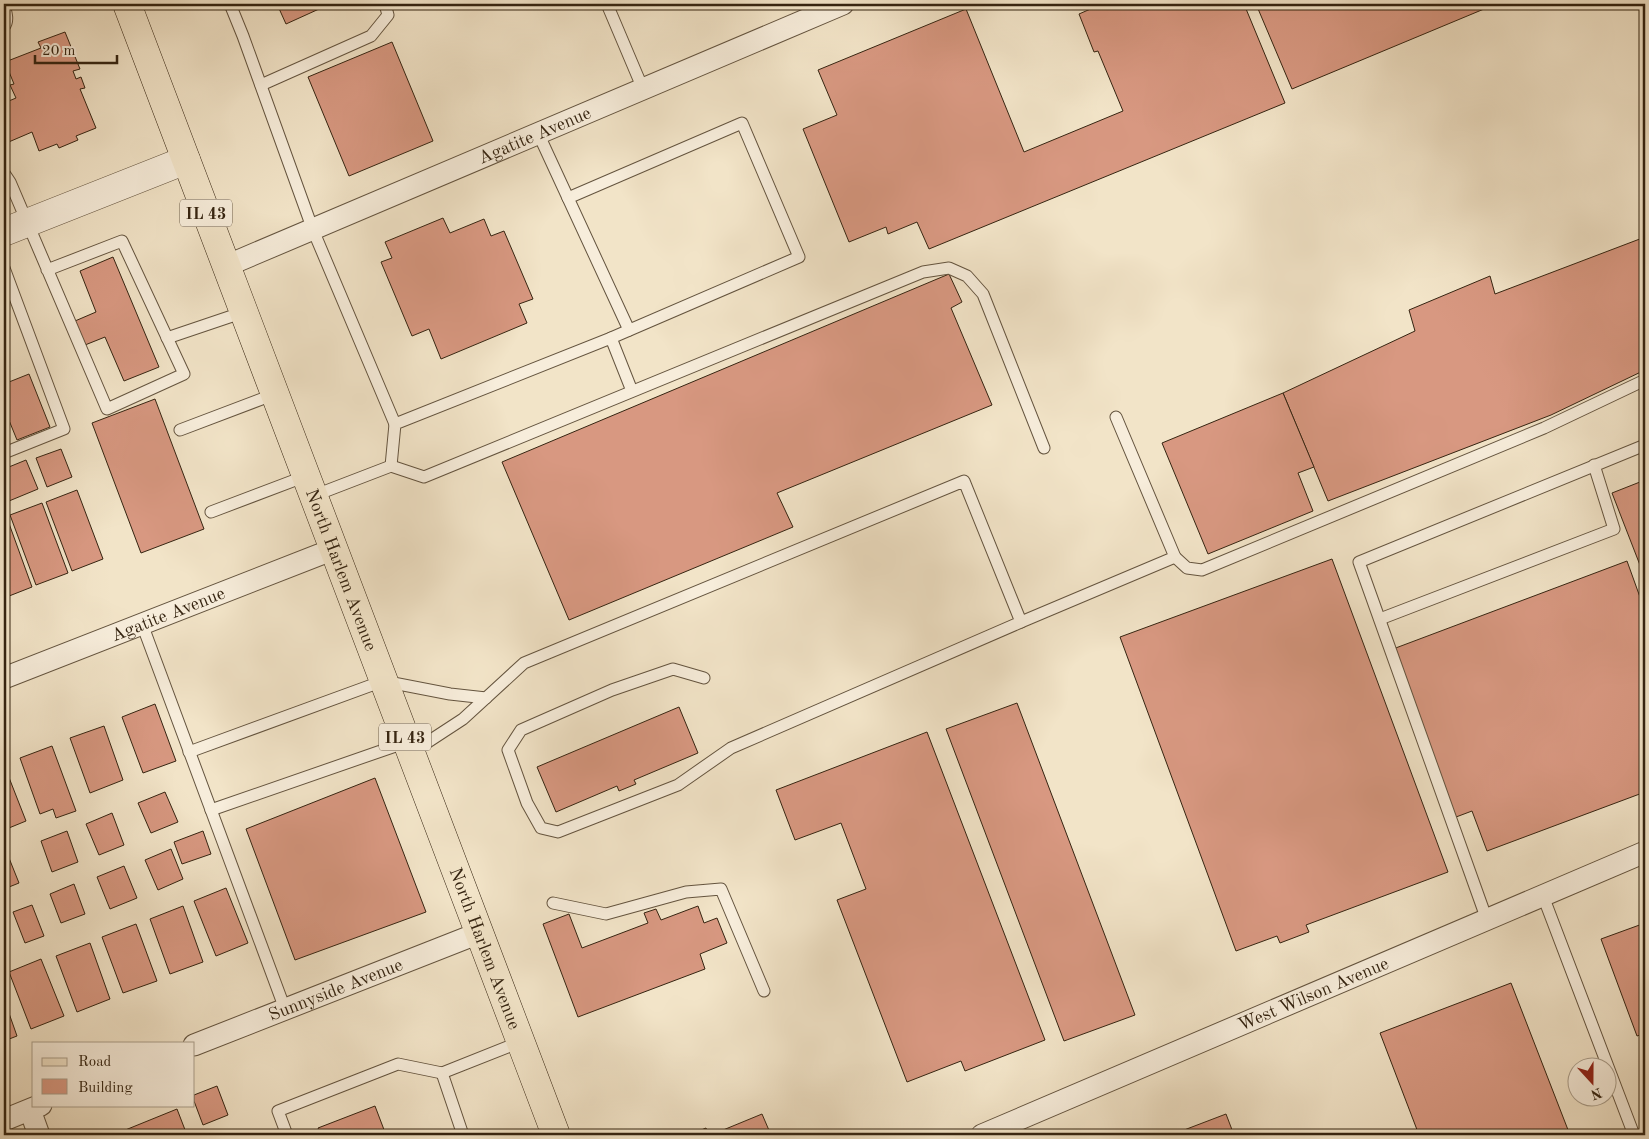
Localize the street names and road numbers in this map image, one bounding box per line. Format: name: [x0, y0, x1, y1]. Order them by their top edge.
street label: Agatite Avenue: [476, 104, 594, 168]
road number: IL 43: [180, 200, 232, 227]
street label: North Harlem Avenue: [302, 487, 379, 653]
street label: Agatite Avenue: [109, 585, 228, 645]
road number: IL 43: [379, 724, 431, 750]
street label: North Harlem Avenue: [445, 865, 523, 1032]
street label: West Wilson Avenue: [1236, 955, 1391, 1035]
street label: Sunnyside Avenue: [266, 956, 405, 1025]

